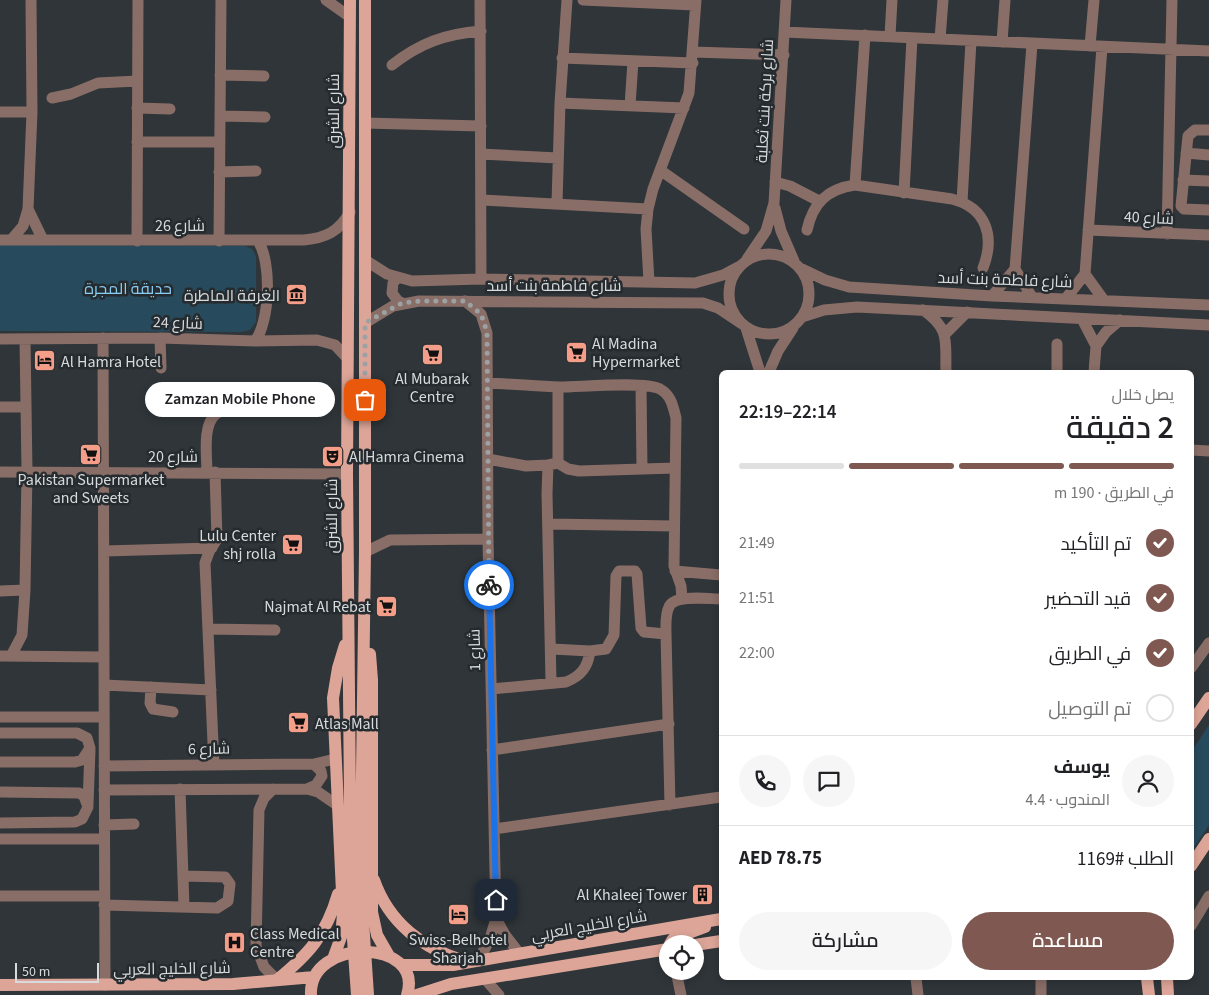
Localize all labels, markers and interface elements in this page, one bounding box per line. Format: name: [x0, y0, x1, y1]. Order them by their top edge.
street label: شارع بركة بنت ثعلبة: [751, 38, 779, 164]
street label: شارع الشرق: [323, 74, 345, 149]
street label: شارع 40: [1123, 206, 1175, 230]
street label: شارع 26: [155, 215, 205, 237]
street label: شارع فاطمة بنت أسد: [937, 267, 1073, 293]
street label: شارع فاطمة بنت أسد: [486, 275, 622, 297]
park label: حديقة المجرة: [84, 278, 172, 300]
museum icon: الغرفة الماطرة: [284, 283, 308, 307]
place label: الغرفة الماطرة: [184, 285, 280, 307]
street label: شارع 24: [153, 311, 203, 335]
place label: Al Madina Hypermarket: [592, 333, 681, 373]
supermarket icon: Al Madina Hypermarket: [564, 340, 588, 364]
supermarket icon: Al Mubarak Centre: [420, 342, 444, 366]
hotel icon: Al Hamra Hotel: [33, 349, 57, 373]
place label: Al Hamra Hotel: [61, 351, 161, 373]
place label: Al Mubarak Centre: [395, 368, 469, 408]
pin: [344, 379, 386, 421]
callout: Zamzan Mobile Phone: [145, 382, 335, 418]
text: يصل خلال: [1111, 384, 1174, 406]
icon: bag: [351, 386, 379, 414]
text: Zamzan Mobile Phone: [164, 388, 316, 410]
text: 22:14–22:19: [739, 399, 837, 426]
text: 2 دقيقة: [1066, 405, 1174, 451]
supermarket icon: Pakistan Supermarket and Sweets: [79, 443, 103, 467]
theatre icon: Al Hamra Cinema: [321, 444, 345, 468]
street label: شارع 20: [148, 446, 198, 468]
place label: Al Hamra Cinema: [349, 446, 464, 468]
place label: Pakistan Supermarket and Sweets: [17, 469, 165, 509]
street label: شارع الشرق: [321, 479, 343, 554]
text: في الطريق · 190 m: [1054, 482, 1174, 504]
place label: Lulu Center shj rolla: [199, 525, 276, 565]
icon: check: [1146, 529, 1174, 557]
text: تم التأكيد: [1060, 531, 1131, 558]
supermarket icon: Lulu Center shj rolla: [280, 532, 304, 556]
text: 21:49: [739, 532, 775, 554]
courier: [464, 560, 514, 610]
icon: bike: [475, 571, 503, 599]
icon: check: [1146, 584, 1174, 612]
text: قيد التحضير: [1045, 586, 1131, 613]
text: 21:51: [739, 587, 775, 609]
supermarket icon: Najmat Al Rebat: [375, 594, 399, 618]
place label: Najmat Al Rebat: [264, 596, 372, 618]
street label: شارع 1: [464, 629, 486, 671]
icon: check: [1146, 639, 1174, 667]
text: في الطريق: [1049, 641, 1131, 668]
text: 22:00: [739, 642, 775, 664]
text: تم التوصيل: [1048, 696, 1131, 723]
supermarket icon: Atlas Mall: [287, 711, 311, 735]
place label: Atlas Mall: [315, 713, 379, 735]
street label: شارع 6: [188, 738, 230, 760]
text: يوسف: [1054, 754, 1110, 781]
button: phone: [739, 755, 791, 807]
button: chat: [803, 755, 855, 807]
button: person: [1122, 755, 1174, 807]
text: المندوب · 4.4: [1026, 789, 1110, 811]
text: AED 78.75: [739, 845, 822, 872]
text: الطلب #1169: [1077, 846, 1174, 873]
pin: [475, 879, 517, 921]
building icon: Al Khaleej Tower: [691, 882, 715, 906]
place label: Al Khaleej Tower: [577, 884, 687, 906]
icon: home: [482, 886, 510, 914]
hotel icon: Swiss-Belhotel Sharjah: [446, 903, 470, 927]
street label: شارع الخليج العربي: [529, 905, 649, 949]
button: مشاركة: [739, 912, 952, 970]
button: مساعدة: [962, 912, 1174, 970]
place label: Class Medical Centre: [250, 923, 340, 963]
place label: Swiss-Belhotel Sharjah: [409, 929, 507, 969]
hospital icon: Class Medical Centre: [222, 930, 246, 954]
map controls: [659, 935, 704, 980]
button: locate: [659, 935, 704, 980]
street label: شارع الخليج العربي: [113, 957, 231, 983]
scale bar: [15, 960, 99, 983]
text: 50 m: [22, 962, 50, 982]

